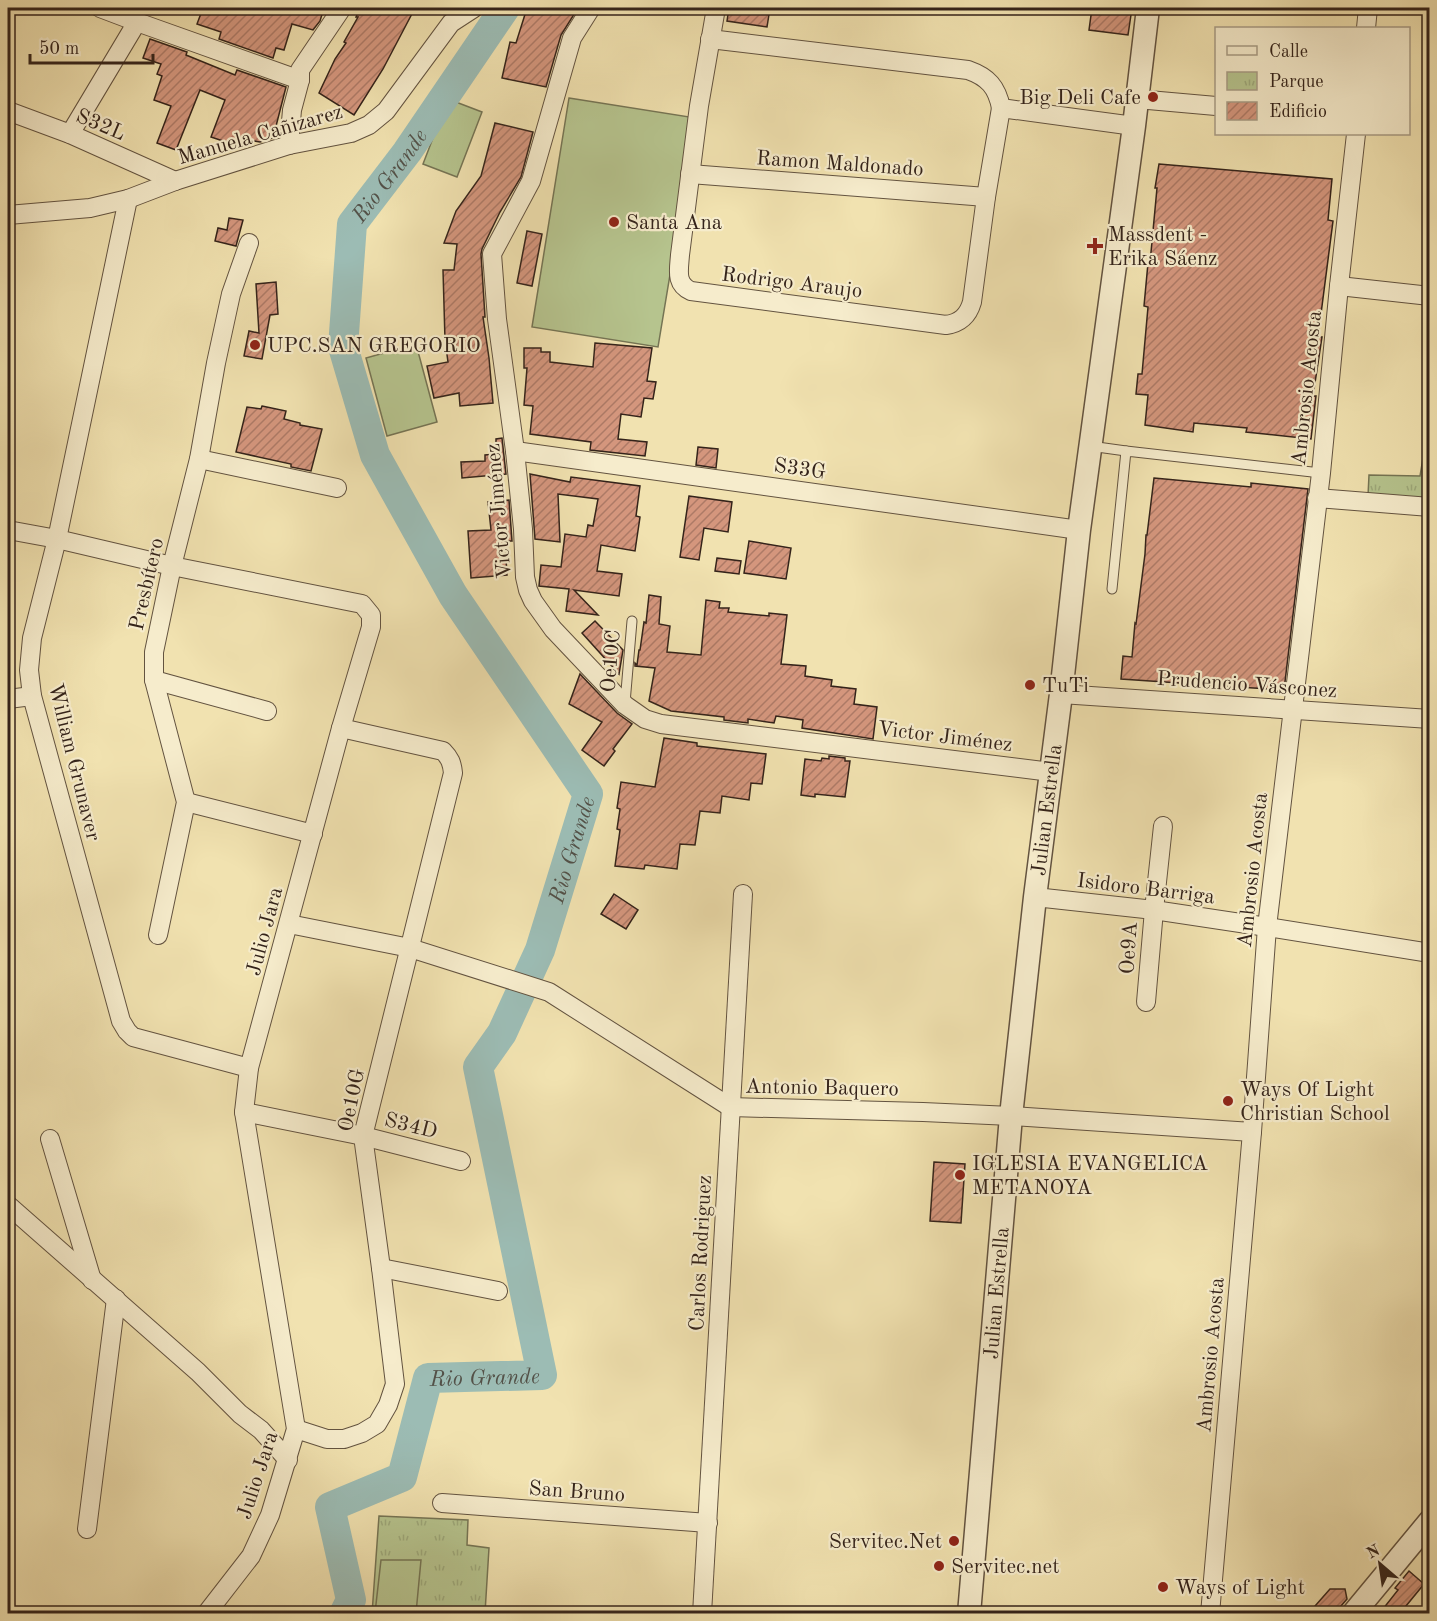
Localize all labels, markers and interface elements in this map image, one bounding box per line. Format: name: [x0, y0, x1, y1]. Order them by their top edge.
scale bar: [30, 27, 153, 65]
legend: [1215, 27, 1410, 135]
text: 50 m: [39, 40, 79, 58]
text: Calle: [1269, 43, 1308, 61]
text: Parque: [1269, 73, 1324, 91]
place label: Big Deli Cafe: [1019, 88, 1141, 109]
marker: Big Deli Cafe: [1146, 90, 1160, 104]
street label: Manuela Cañizarez: [175, 102, 345, 169]
text: Edificio: [1269, 103, 1327, 121]
street label: S32L: [73, 106, 128, 145]
water label: Rio Grande: [348, 126, 432, 228]
street label: Ramon Maldonado: [755, 148, 924, 181]
place label: Santa Ana: [626, 213, 722, 234]
marker: Santa Ana: [607, 215, 621, 229]
place label: Massdent - Erika Sáenz: [1108, 225, 1218, 270]
marker: Massdent - Erika Sáenz: [1086, 237, 1104, 255]
street label: Rodrigo Araujo: [720, 264, 863, 303]
street label: Ambrosio Acosta: [1289, 309, 1326, 467]
place label: UPC.SAN GREGORIO: [267, 336, 481, 357]
marker: UPC.SAN GREGORIO: [248, 338, 262, 352]
street label: Victor Jiménez: [483, 442, 516, 580]
street label: S33G: [772, 455, 827, 484]
street label: Presbítero: [127, 536, 168, 633]
street label: Oe10C: [598, 629, 625, 693]
street label: Prudencio Vásconez: [1156, 669, 1338, 702]
place label: TuTi: [1042, 676, 1089, 697]
marker: TuTi: [1023, 678, 1037, 692]
street label: William Grunaver: [44, 681, 103, 844]
street label: Victor Jiménez: [876, 719, 1014, 756]
street label: Julian Estrella: [1029, 743, 1066, 877]
street label: Ambrosio Acosta: [1235, 791, 1272, 949]
water label: Rio Grande: [546, 794, 600, 907]
street label: Isidoro Barriga: [1076, 871, 1216, 908]
street label: Julio Jara: [244, 885, 287, 978]
street label: Oe9A: [1117, 921, 1142, 975]
street label: Oe10G: [336, 1067, 369, 1134]
street label: Antonio Baquero: [745, 1077, 899, 1100]
place label: Ways Of Light Christian School: [1240, 1080, 1390, 1125]
marker: Ways Of Light Christian School: [1221, 1094, 1235, 1108]
street label: S34D: [382, 1110, 439, 1143]
place label: IGLESIA EVANGELICA METANOYA: [972, 1154, 1208, 1199]
marker: IGLESIA EVANGELICA METANOYA: [953, 1168, 967, 1182]
street label: Carlos Rodriguez: [687, 1174, 716, 1332]
street label: Julian Estrella: [982, 1226, 1014, 1360]
street label: Ambrosio Acosta: [1194, 1276, 1229, 1434]
water label: Rio Grande: [428, 1366, 540, 1391]
street label: Julio Jara: [234, 1429, 282, 1522]
street label: San Bruno: [528, 1479, 626, 1506]
place label: Servitec.Net: [829, 1532, 942, 1553]
marker: Servitec.Net: [947, 1534, 961, 1548]
north arrow: [1350, 1534, 1410, 1594]
text: N: [1364, 1542, 1384, 1563]
place label: Servitec.net: [951, 1557, 1060, 1578]
marker: Servitec.net: [932, 1559, 946, 1573]
place label: Ways of Light: [1175, 1578, 1305, 1599]
marker: Ways of Light: [1156, 1580, 1170, 1594]

